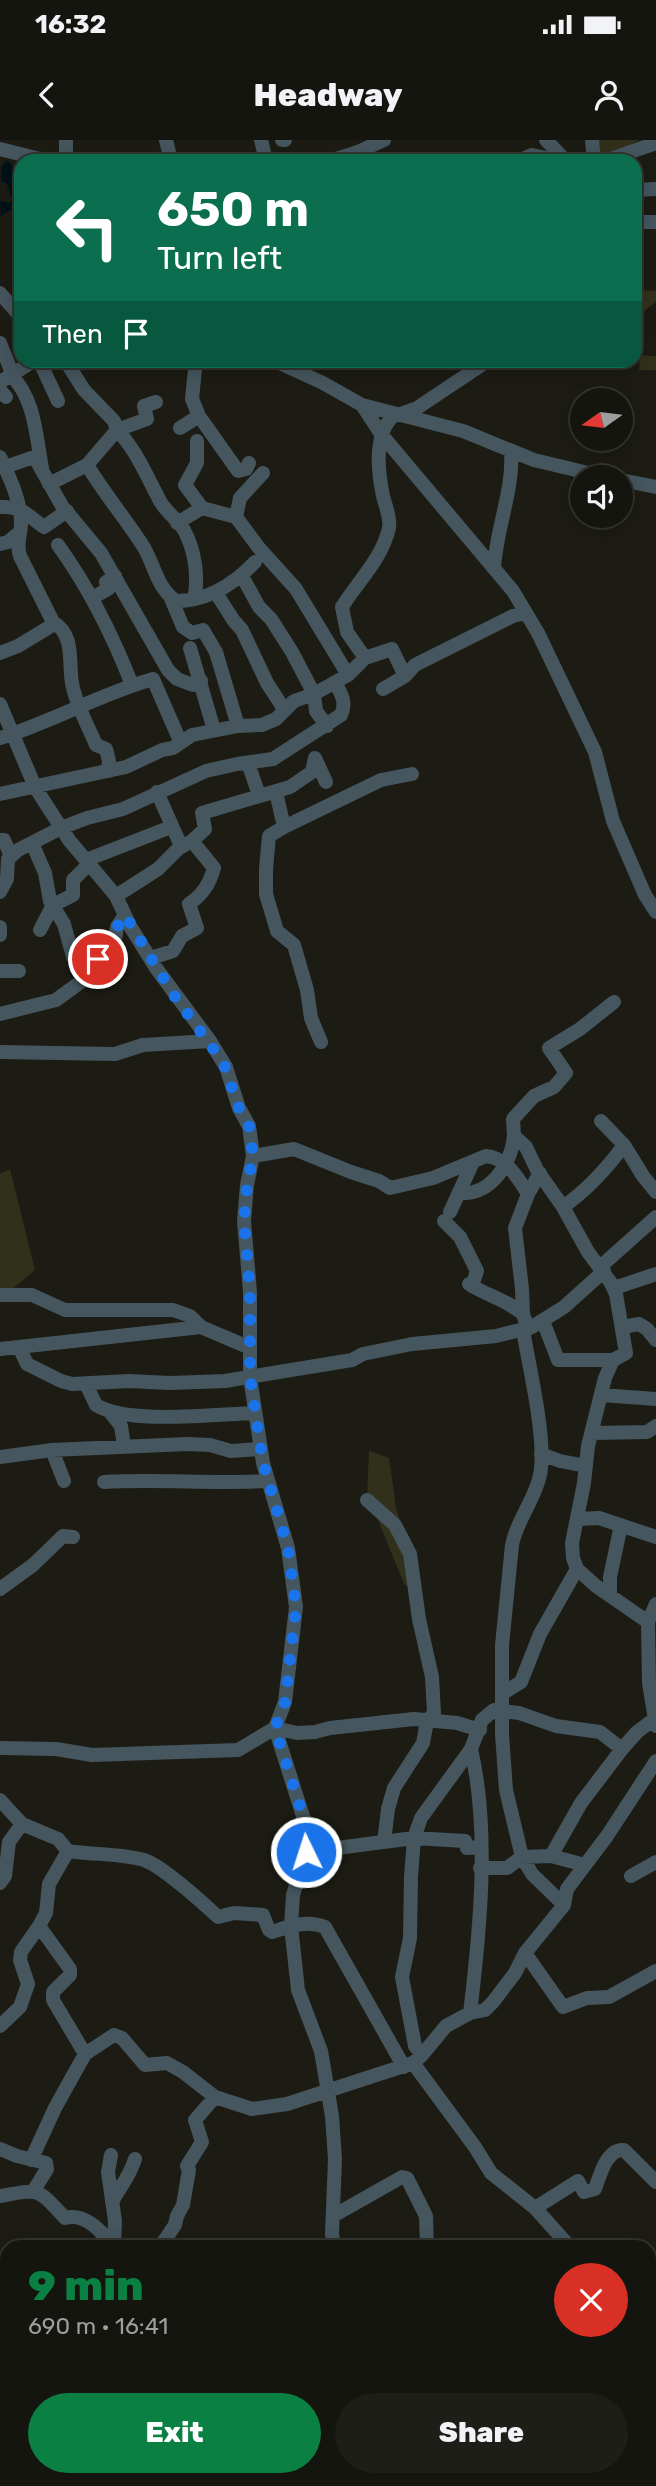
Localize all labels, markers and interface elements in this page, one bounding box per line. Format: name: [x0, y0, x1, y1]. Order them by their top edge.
text: 16:32: [35, 9, 106, 40]
icon: back: [28, 76, 66, 114]
text: Headway: [253, 76, 403, 114]
icon: person: [590, 76, 628, 114]
text: 650 m: [157, 180, 309, 238]
icon: left: [42, 182, 133, 273]
text: Turn left: [157, 239, 282, 277]
icon: arrive: [117, 315, 155, 353]
text: Then: [42, 319, 103, 350]
north arrow: [570, 388, 634, 452]
map controls: [570, 388, 633, 528]
button: sound: [570, 465, 633, 528]
pin: [68, 929, 128, 989]
icon: arrive: [79, 940, 117, 978]
position arrow: [269, 1815, 343, 1889]
text: 9 min: [28, 2261, 144, 2311]
button: close: [554, 2263, 628, 2337]
text: 690 m · 16:41: [28, 2312, 168, 2340]
button: Exit: [28, 2393, 321, 2473]
button: Share: [335, 2393, 628, 2473]

